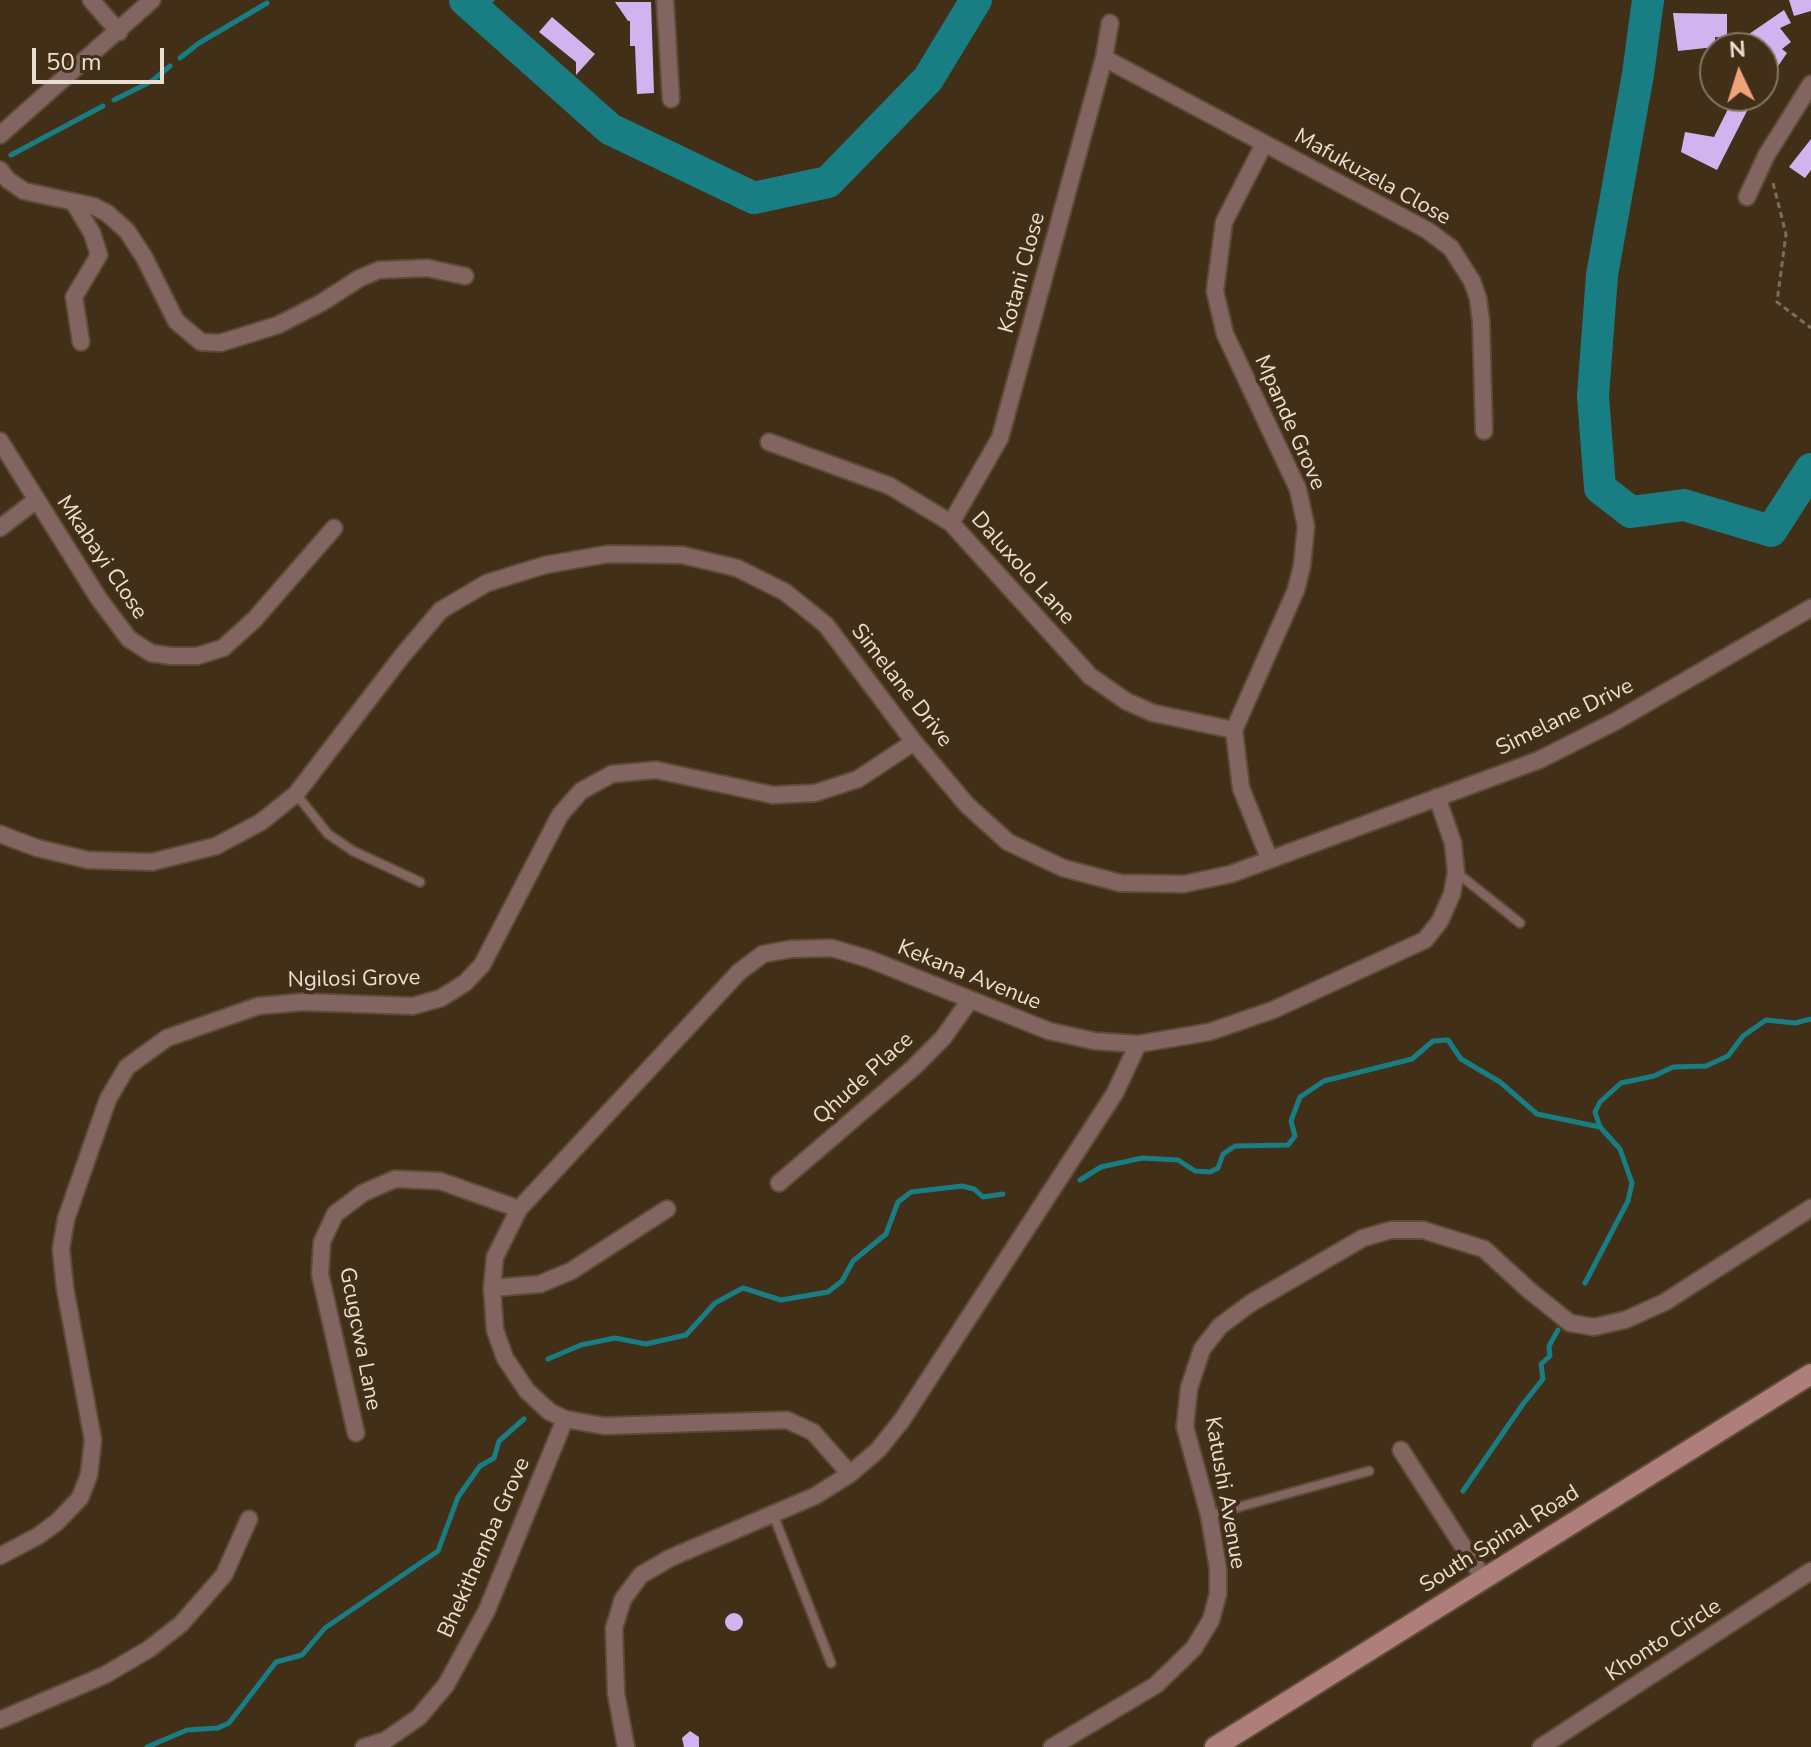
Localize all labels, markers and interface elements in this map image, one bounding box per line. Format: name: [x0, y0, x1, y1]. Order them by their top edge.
scale bar: [36, 32, 168, 82]
north arrow: [1699, 32, 1779, 112]
text: N: [1728, 35, 1747, 66]
text: 50 m: [46, 46, 102, 78]
street label: Mafukuzela Close: [1289, 124, 1455, 232]
street label: Kotani Close: [994, 210, 1052, 336]
street label: Mpande Grove: [1248, 352, 1330, 494]
street label: Mkabayi Close: [50, 491, 152, 625]
street label: Daluxolo Lane: [965, 507, 1079, 631]
street label: Simelane Drive: [845, 619, 957, 753]
street label: Simelane Drive: [1492, 673, 1638, 763]
street label: Kekana Avenue: [893, 935, 1045, 1017]
street label: Ngilosi Grove: [287, 966, 421, 994]
street label: Qhude Place: [808, 1027, 920, 1131]
street label: Gcugcwa Lane: [332, 1265, 386, 1413]
street label: Katushi Avenue: [1198, 1415, 1250, 1571]
street label: Bhekithemba Grove: [433, 1454, 537, 1642]
street label: South Spinal Road: [1415, 1480, 1585, 1600]
street label: Khonto Circle: [1601, 1594, 1727, 1688]

